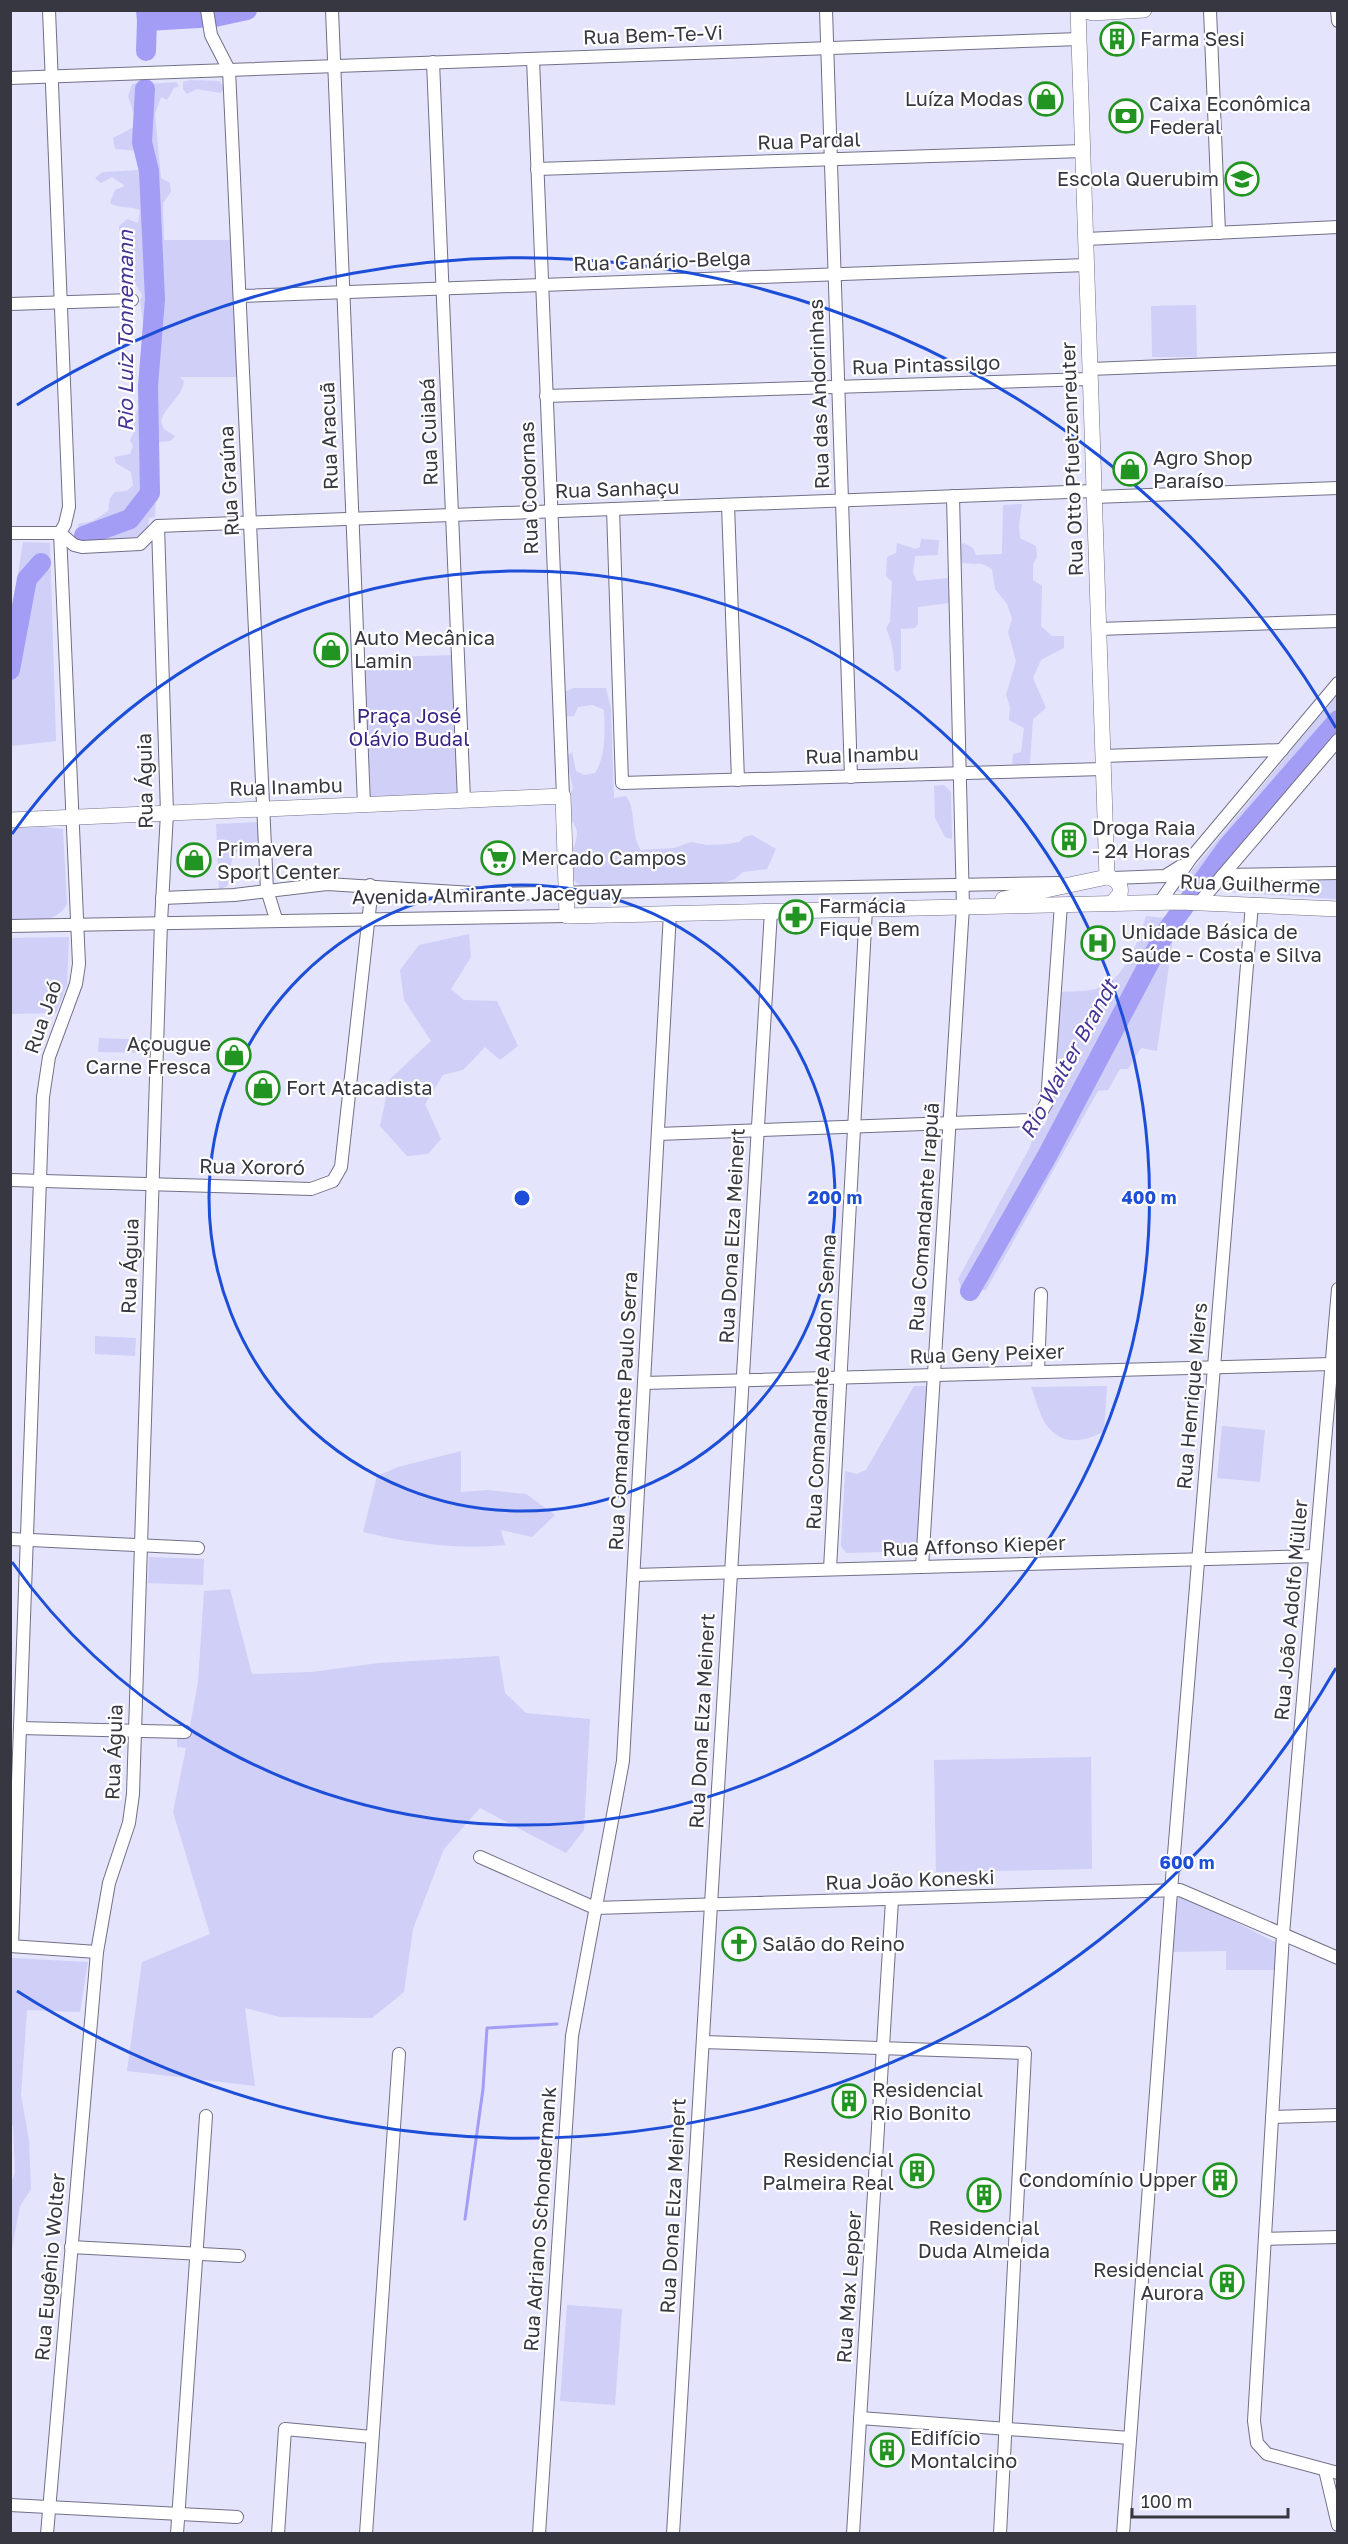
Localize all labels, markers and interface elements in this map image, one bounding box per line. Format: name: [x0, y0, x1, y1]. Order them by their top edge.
street label: Rua Bem-Te-Vi: [583, 20, 723, 48]
building icon: Farma Sesi: [1099, 21, 1135, 57]
place label: Farma Sesi: [1140, 26, 1245, 50]
shop icon: Luíza Modas: [1028, 81, 1064, 117]
place label: Luíza Modas: [905, 86, 1023, 110]
place label: Caixa Econômica Federal: [1149, 91, 1311, 138]
bank icon: Caixa Econômica Federal: [1108, 98, 1144, 134]
street label: Rua Pardal: [757, 126, 861, 154]
school or university icon: Escola Querubim: [1224, 161, 1260, 197]
place label: Escola Querubim: [1057, 166, 1219, 190]
water label: Rio Luiz Tonnemann: [112, 229, 138, 432]
street label: Rua Canário-Belga: [573, 245, 751, 275]
street label: Rua das Andorinhas: [803, 298, 833, 490]
street label: Rua Otto Pfuetzenreuter: [1055, 341, 1087, 577]
street label: Rua Pintassilgo: [851, 349, 1001, 379]
street label: Rua Cuiabá: [414, 378, 442, 486]
street label: Rua Aracuã: [314, 382, 342, 491]
street label: Rua Codornas: [514, 421, 542, 555]
street label: Rua Graúna: [213, 425, 243, 537]
place label: Agro Shop Paraíso: [1153, 445, 1253, 492]
shop icon: Agro Shop Paraíso: [1112, 451, 1148, 487]
street label: Rua Sanhaçu: [554, 474, 680, 502]
place label: Auto Mecânica Lamin: [354, 625, 495, 672]
shop icon: Auto Mecânica Lamin: [313, 632, 349, 668]
park label: Praça José Olávio Budal: [348, 703, 470, 750]
street label: Rua Águia: [131, 733, 157, 829]
street label: Rua Inambu: [805, 740, 919, 768]
street label: Rua Inambu: [229, 772, 343, 800]
place label: Droga Raia - 24 Horas: [1092, 815, 1196, 862]
building icon: Droga Raia - 24 Horas: [1051, 822, 1087, 858]
place label: Primavera Sport Center: [217, 836, 340, 883]
supermarket icon: Mercado Campos: [480, 840, 516, 876]
shop icon: Primavera Sport Center: [176, 842, 212, 878]
place label: Mercado Campos: [521, 845, 686, 869]
street label: Rua Guilherme: [1179, 869, 1321, 897]
street label: Avenida Almirante Jaceguay: [352, 880, 622, 908]
place label: Farmácia Fique Bem: [819, 893, 920, 940]
pharmacy icon: Farmácia Fique Bem: [778, 899, 814, 935]
place label: Unidade Básica de Saúde - Costa e Silva: [1121, 919, 1322, 966]
hospital icon: Unidade Básica de Saúde - Costa e Silva: [1080, 925, 1116, 961]
water label: Rio Walter Brandt: [1014, 972, 1124, 1142]
street label: Rua Jaó: [18, 977, 66, 1057]
place label: Açougue Carne Fresca: [86, 1031, 211, 1078]
shop icon: Açougue Carne Fresca: [216, 1037, 252, 1073]
shop icon: Fort Atacadista: [245, 1070, 281, 1106]
place label: Fort Atacadista: [286, 1075, 433, 1099]
street label: Rua Comandante Irapuã: [903, 1102, 943, 1332]
street label: Rua Dona Elza Meinert: [713, 1128, 749, 1344]
street label: Rua Xororó: [199, 1153, 305, 1179]
text: 200 m: [808, 1186, 862, 1208]
text: 400 m: [1122, 1186, 1176, 1208]
centre of rings: [512, 1188, 532, 1208]
street label: Rua Águia: [115, 1218, 143, 1314]
street label: Rua Comandante Abdon Senna: [800, 1233, 840, 1531]
street label: Rua Comandante Paulo Serra: [603, 1271, 641, 1551]
street label: Rua Henrique Miers: [1171, 1302, 1211, 1490]
street label: Rua Geny Peixer: [909, 1338, 1065, 1368]
street label: Rua João Adolfo Müller: [1268, 1498, 1312, 1721]
street label: Rua Affonso Kieper: [882, 1530, 1066, 1560]
street label: Rua Dona Elza Meinert: [683, 1613, 719, 1829]
street label: Rua Águia: [99, 1704, 127, 1800]
text: 600 m: [1159, 1851, 1215, 1873]
street label: Rua João Koneski: [825, 1864, 995, 1894]
church icon: Salão do Reino: [721, 1926, 757, 1962]
place label: Salão do Reino: [762, 1931, 905, 1955]
place label: Residencial Rio Bonito: [872, 2077, 983, 2124]
building icon: Residencial Rio Bonito: [831, 2083, 867, 2119]
street label: Rua Adriano Schondermank: [518, 2086, 560, 2352]
street label: Rua Dona Elza Meinert: [654, 2098, 690, 2314]
place label: Residencial Palmeira Real: [762, 2147, 894, 2194]
building icon: Residencial Palmeira Real: [899, 2153, 935, 2189]
building icon: Condomínio Upper: [1202, 2162, 1238, 2198]
place label: Condomínio Upper: [1018, 2167, 1197, 2191]
street label: Rua Eugênio Wolter: [29, 2172, 69, 2362]
building icon: Residencial Duda Almeida: [966, 2177, 1002, 2213]
street label: Rua Max Lepper: [831, 2210, 865, 2364]
place label: Residencial Duda Almeida: [918, 2215, 1050, 2262]
place label: Residencial Aurora: [1093, 2257, 1204, 2304]
building icon: Residencial Aurora: [1209, 2264, 1245, 2300]
place label: Edifício Montalcino: [910, 2425, 1017, 2472]
building icon: Edifício Montalcino: [869, 2432, 905, 2468]
scale bar: [1132, 2481, 1288, 2519]
text: 100 m: [1141, 2490, 1192, 2512]

